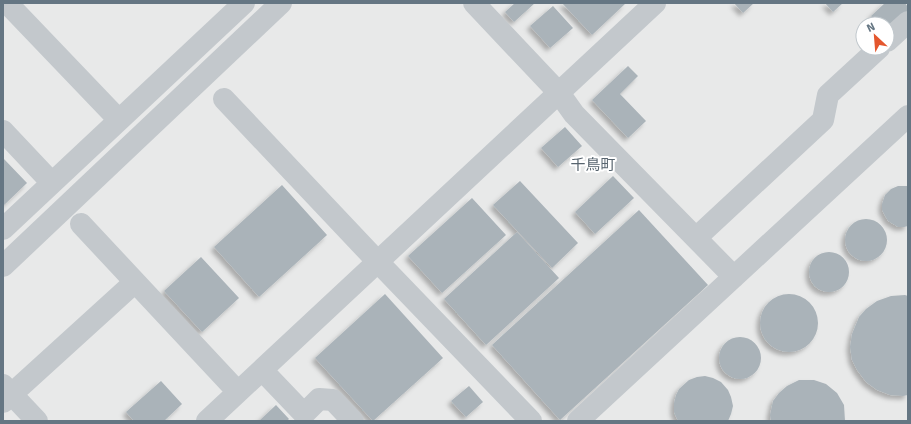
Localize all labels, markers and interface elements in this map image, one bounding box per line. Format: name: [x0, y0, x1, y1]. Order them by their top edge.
north arrow: [855, 16, 895, 56]
text: N: [865, 20, 877, 35]
district label: 千鳥町: [570, 156, 616, 174]

